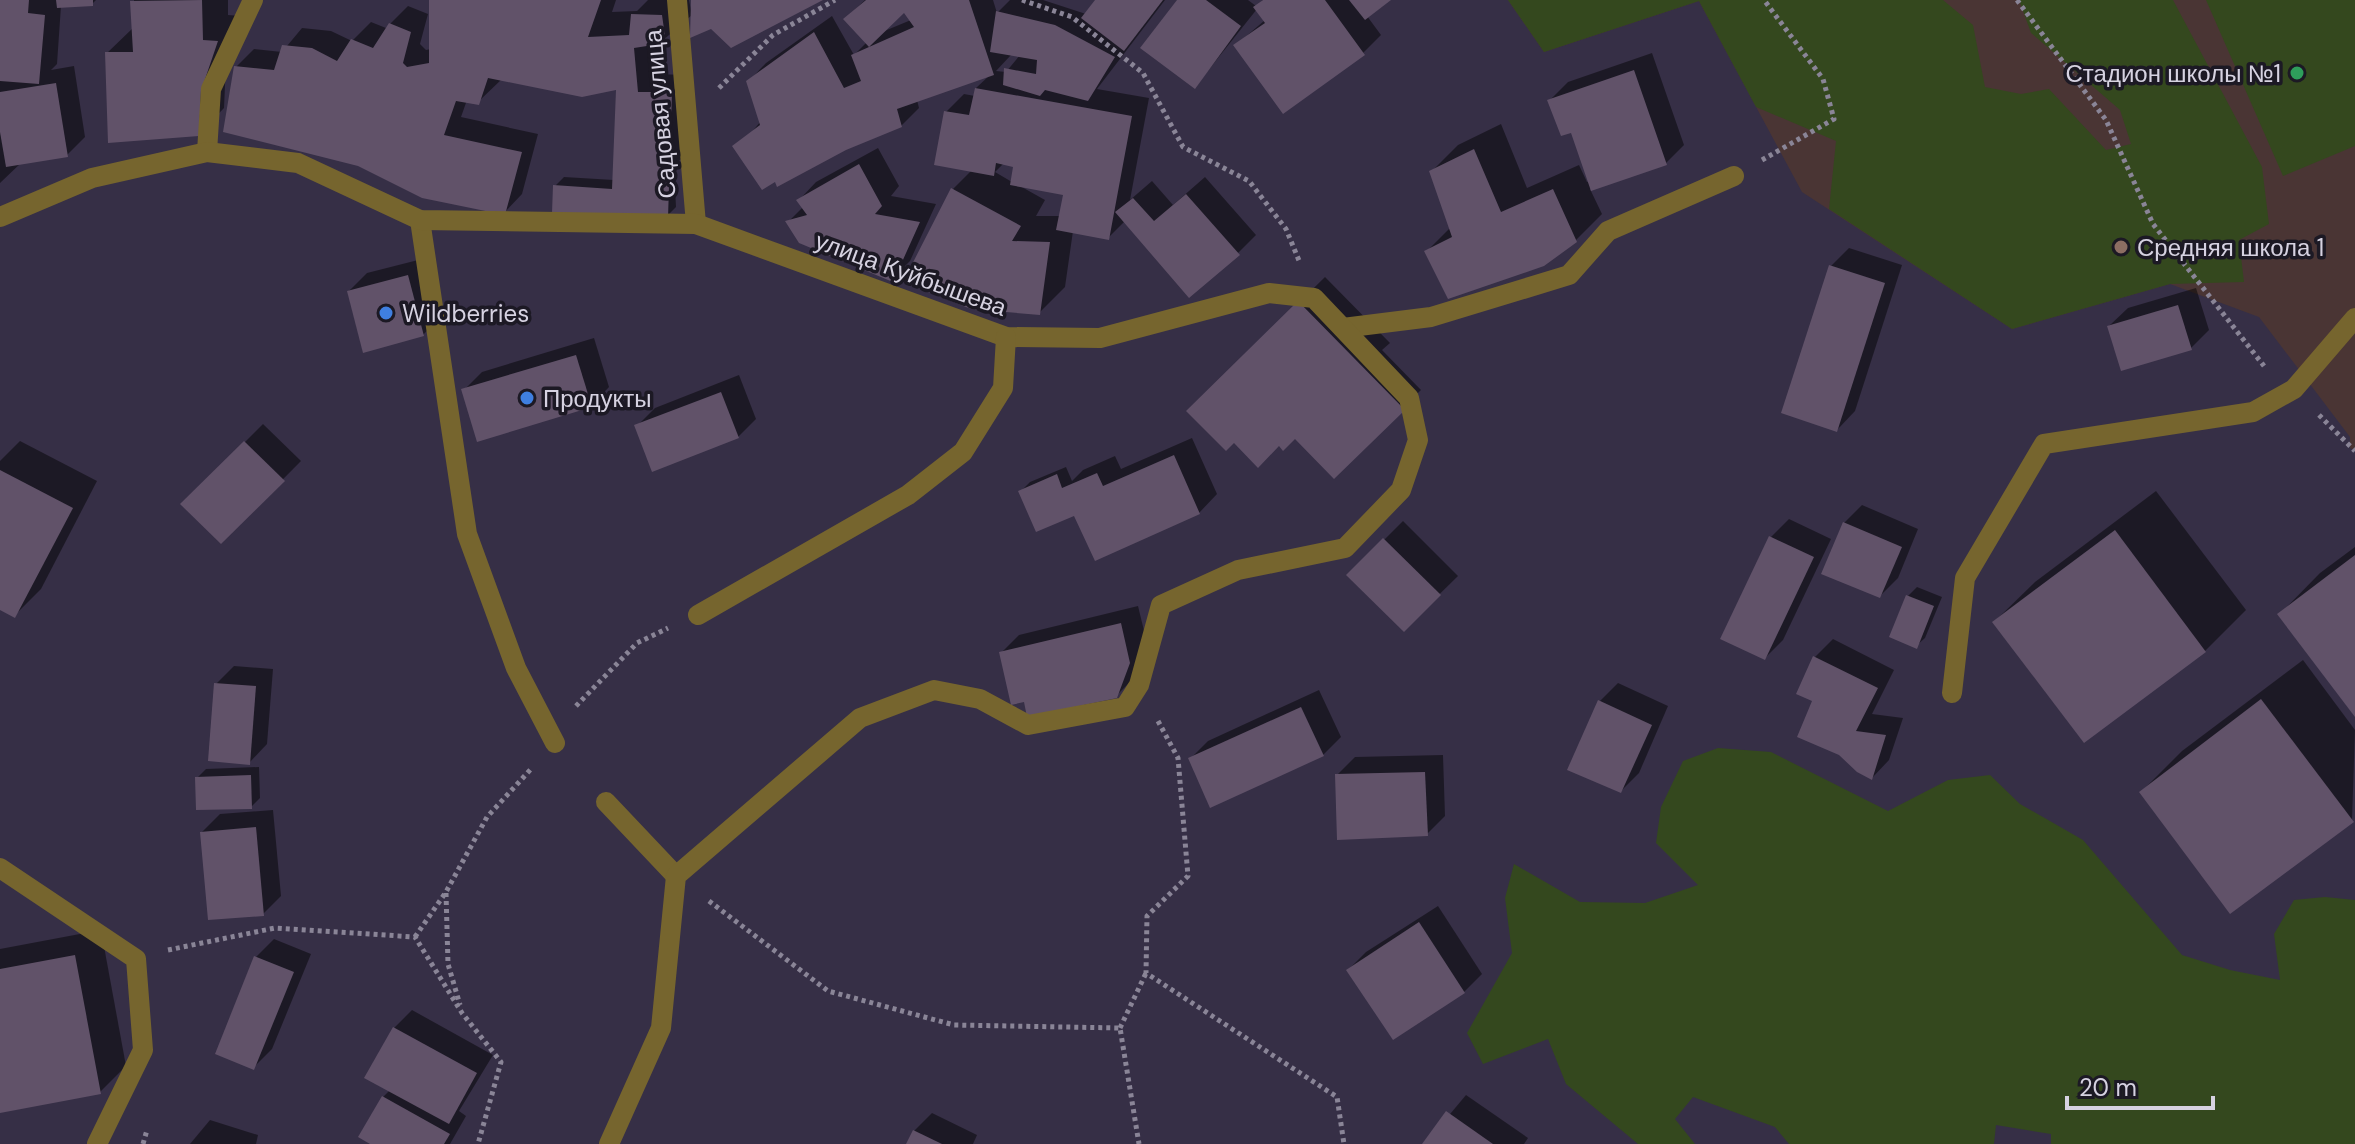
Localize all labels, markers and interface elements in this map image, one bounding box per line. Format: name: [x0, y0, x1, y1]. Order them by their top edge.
street label: Садовая улица: [637, 28, 683, 200]
place label: Стадион школы №1: [2065, 58, 2281, 89]
marker: Стадион школы №1: [2288, 64, 2306, 82]
street label: улица Куйбышева: [811, 225, 1011, 323]
place label: Средняя школа 1: [2137, 232, 2324, 263]
marker: Средняя школа 1: [2112, 238, 2130, 256]
place label: Wildberries: [402, 298, 529, 329]
marker: Wildberries: [377, 304, 395, 322]
place label: Продукты: [543, 383, 651, 414]
marker: Продукты: [518, 389, 536, 407]
scale bar: [2067, 1060, 2213, 1110]
text: 20 m: [2079, 1072, 2137, 1103]

